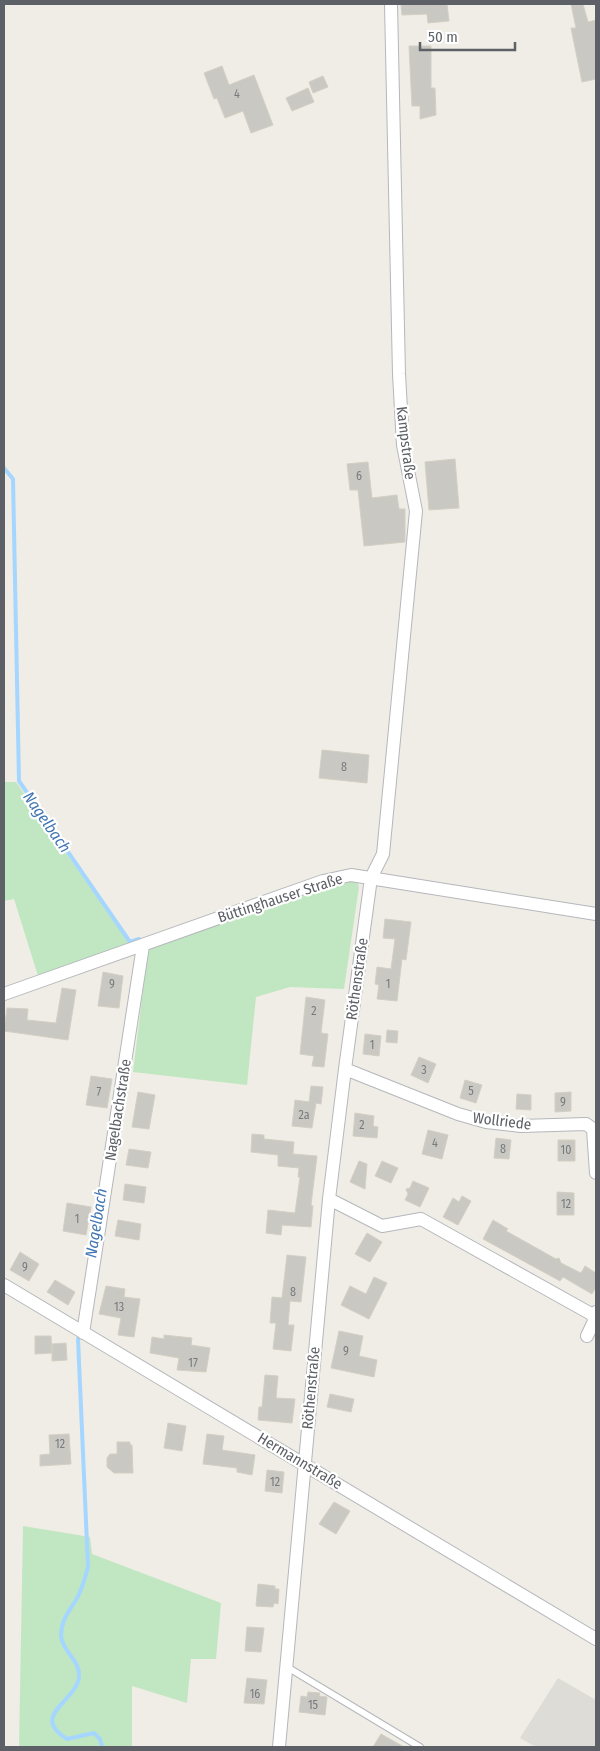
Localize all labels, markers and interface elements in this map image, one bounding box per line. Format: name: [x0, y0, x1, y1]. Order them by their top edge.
scale bar: [420, 20, 515, 52]
text: 50 m: [428, 28, 458, 46]
house number: 4: [234, 87, 240, 101]
street label: Kampstraße: [393, 405, 419, 481]
house number: 6: [356, 469, 362, 483]
house number: 8: [341, 760, 347, 774]
water label: Nagelbach: [19, 788, 75, 856]
street label: Büttinghauser Straße: [215, 869, 345, 927]
street label: Röthenstraße: [342, 937, 372, 1021]
house number: 9: [109, 977, 115, 991]
house number: 1: [386, 977, 390, 991]
house number: 2: [311, 1004, 317, 1018]
house number: 1: [370, 1038, 374, 1052]
street label: Nagelbachstraße: [101, 1058, 135, 1162]
house number: 3: [421, 1063, 427, 1077]
house number: 5: [468, 1084, 474, 1098]
house number: 7: [97, 1085, 102, 1099]
house number: 9: [560, 1095, 566, 1109]
house number: 2a: [298, 1108, 310, 1122]
street label: Wollriede: [472, 1108, 532, 1134]
house number: 2: [359, 1118, 365, 1132]
house number: 4: [432, 1136, 438, 1150]
house number: 8: [500, 1142, 506, 1156]
house number: 10: [561, 1143, 571, 1157]
water label: Nagelbach: [81, 1187, 111, 1259]
house number: 12: [561, 1197, 571, 1211]
house number: 1: [75, 1212, 79, 1226]
house number: 9: [22, 1260, 28, 1274]
house number: 8: [290, 1285, 296, 1299]
house number: 13: [114, 1300, 124, 1314]
house number: 9: [343, 1344, 349, 1358]
street label: Röthenstraße: [298, 1346, 324, 1430]
house number: 17: [188, 1356, 198, 1370]
street label: Hermannstraße: [255, 1429, 345, 1493]
house number: 12: [55, 1437, 65, 1451]
house number: 12: [270, 1475, 280, 1489]
house number: 16: [250, 1687, 260, 1701]
house number: 15: [308, 1698, 319, 1712]

